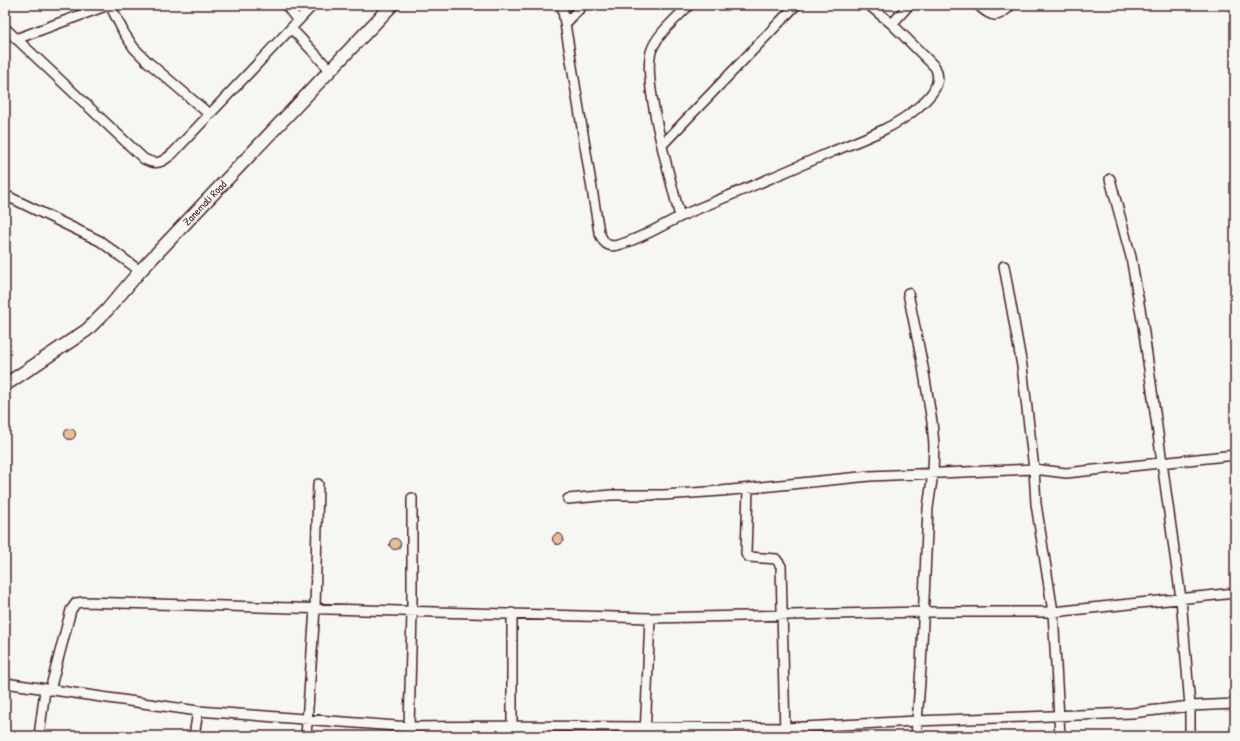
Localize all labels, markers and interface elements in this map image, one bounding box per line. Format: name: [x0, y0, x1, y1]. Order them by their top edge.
street label: Zanemali Road: [180, 177, 230, 228]

